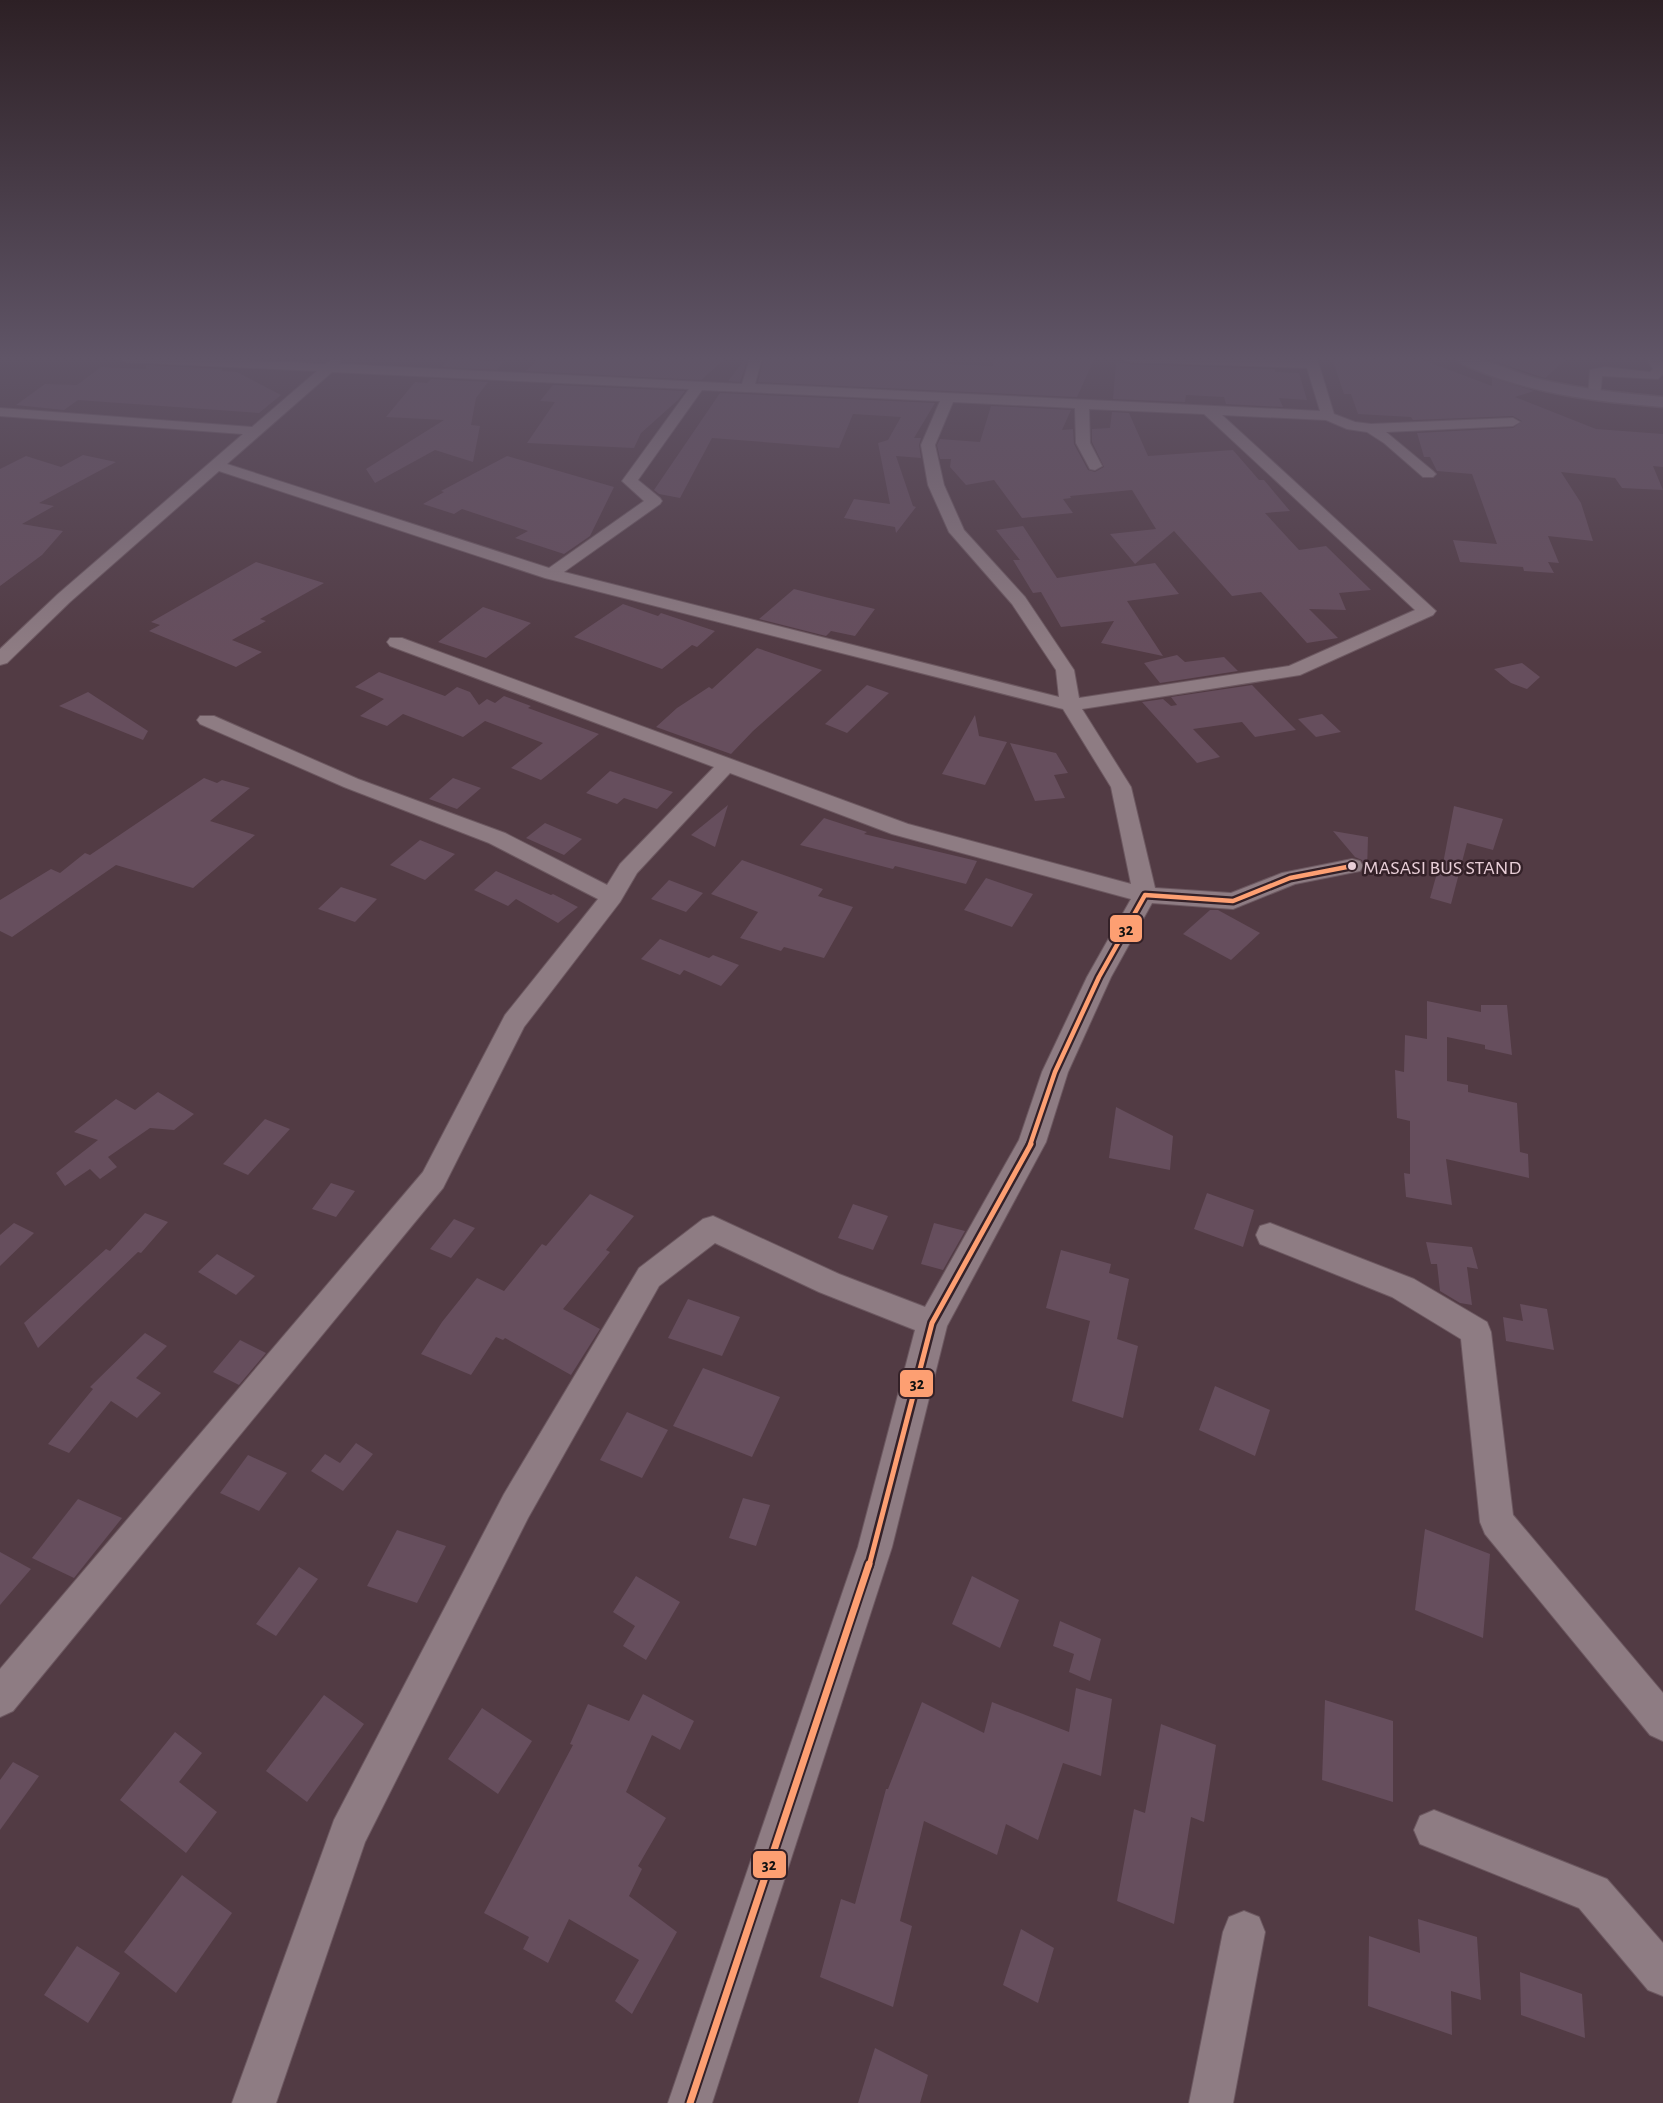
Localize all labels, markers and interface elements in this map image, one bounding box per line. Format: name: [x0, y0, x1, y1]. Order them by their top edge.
place label: MASASI BUS STAND: [1363, 858, 1521, 878]
marker: MASASI BUS STAND: [1346, 860, 1358, 872]
line badge: 32: [1109, 914, 1143, 943]
text: 32: [1119, 922, 1134, 938]
line badge: 32: [899, 1369, 934, 1398]
text: 32: [910, 1376, 925, 1392]
line badge: 32: [752, 1850, 787, 1879]
text: 32: [762, 1857, 777, 1873]

